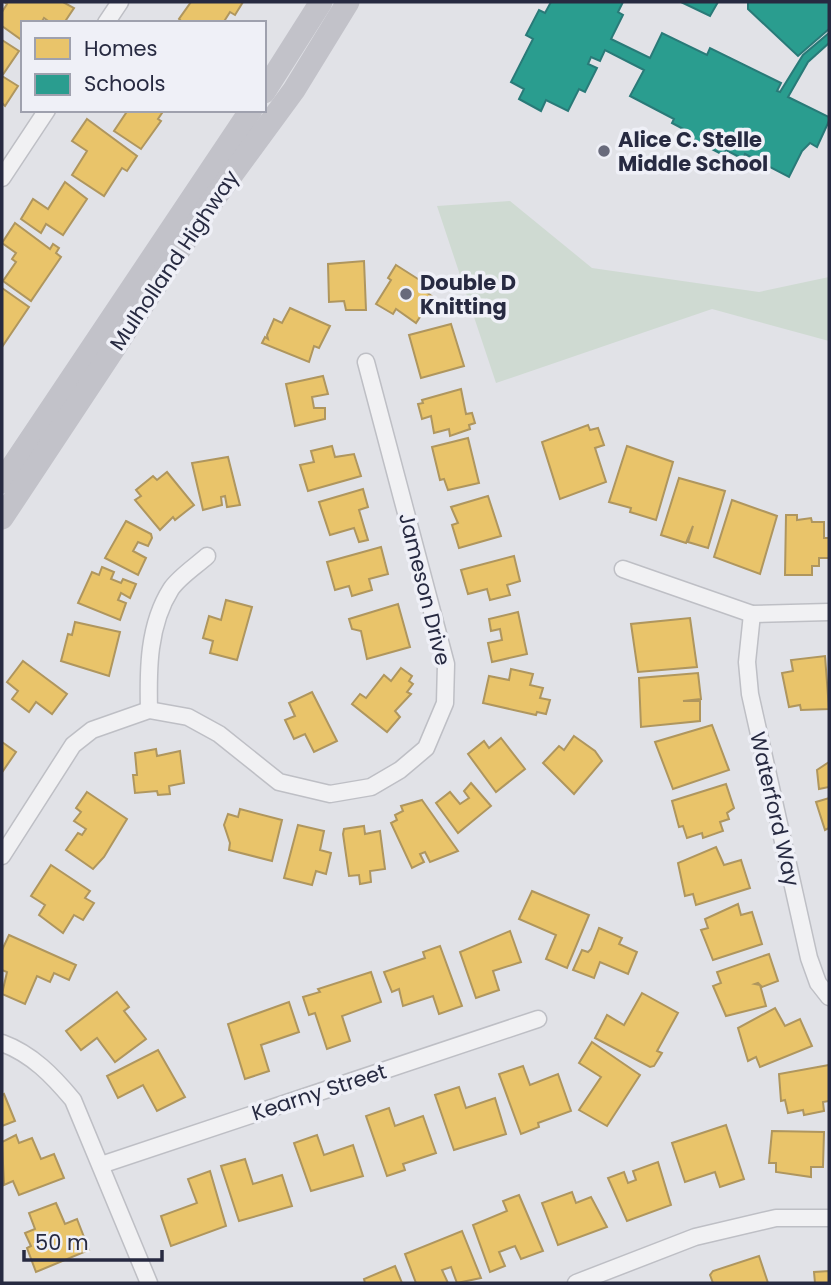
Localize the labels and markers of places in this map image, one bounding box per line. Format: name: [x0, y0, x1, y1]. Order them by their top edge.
place label: Alice C. Stelle Middle School: [618, 125, 768, 178]
marker: Alice C. Stelle Middle School: [596, 143, 612, 159]
place label: Double D Knitting: [420, 268, 516, 321]
marker: Double D Knitting: [398, 286, 414, 302]

